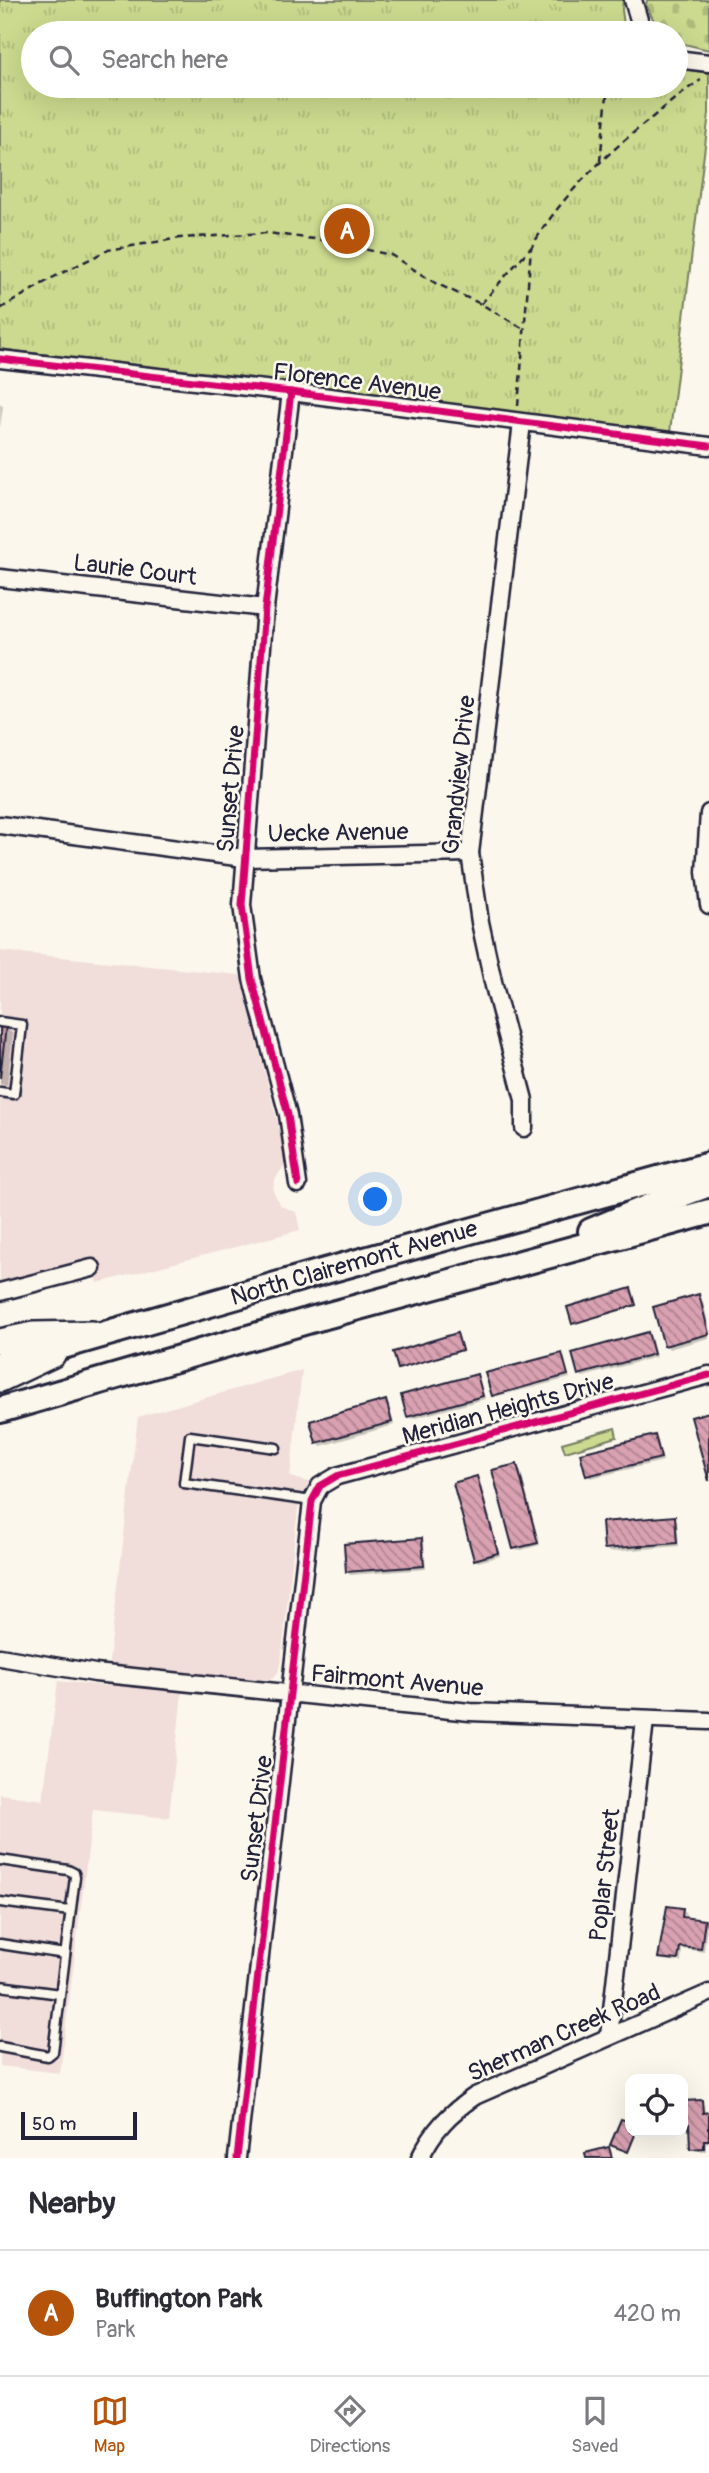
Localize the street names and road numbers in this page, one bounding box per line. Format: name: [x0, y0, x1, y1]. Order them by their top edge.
street label: Florence Avenue: [271, 357, 443, 407]
street label: Laurie Court: [72, 548, 199, 592]
street label: Grandview Drive: [436, 694, 482, 856]
street label: Sunset Drive: [211, 724, 251, 854]
street label: Uecke Avenue: [267, 817, 409, 849]
street label: North Clairemont Avenue: [227, 1214, 481, 1312]
street label: Meridian Heights Drive: [399, 1367, 617, 1451]
street label: Fairmont Avenue: [310, 1659, 485, 1703]
street label: Sunset Drive: [235, 1754, 279, 1884]
street label: Poplar Street: [584, 1807, 626, 1943]
street label: Sherman Creek Road: [463, 1978, 665, 2088]

